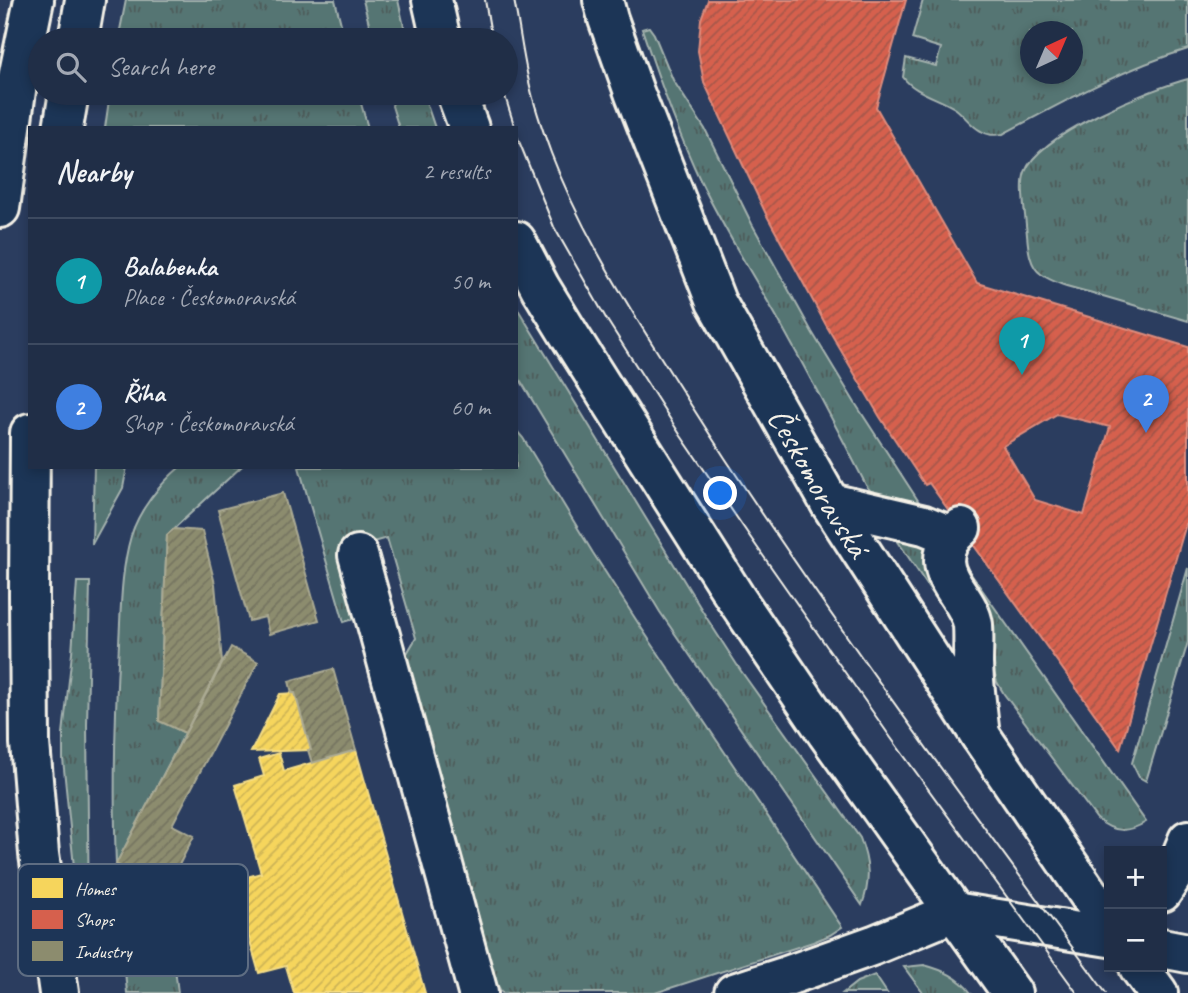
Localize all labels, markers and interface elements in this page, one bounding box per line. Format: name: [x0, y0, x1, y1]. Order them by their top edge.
north arrow: [1020, 21, 1083, 84]
search box: [28, 28, 518, 105]
icon: search: [52, 48, 90, 86]
text: Search here: [108, 50, 214, 83]
text: Nearby: [56, 153, 132, 191]
text: 2 results: [423, 157, 490, 186]
text: Balabenka: [123, 250, 217, 283]
text: 1: [74, 267, 84, 296]
text: 50 m: [451, 267, 490, 296]
text: Place · Českomoravská: [123, 283, 295, 312]
pin: 1: [999, 317, 1045, 375]
pin: 2: [1123, 375, 1169, 433]
text: Říha: [123, 376, 165, 409]
text: 2: [74, 393, 84, 422]
text: 60 m: [451, 393, 490, 422]
street label: Českomoravská: [758, 400, 881, 568]
text: Shop · Českomoravská: [123, 409, 294, 438]
your location: [703, 476, 737, 510]
map controls: [1104, 846, 1167, 972]
button: +: [1104, 846, 1167, 909]
legend: [18, 864, 248, 976]
text: Homes: [75, 877, 117, 901]
text: Shops: [75, 908, 115, 932]
button: −: [1104, 909, 1167, 972]
text: Industry: [75, 940, 133, 964]

